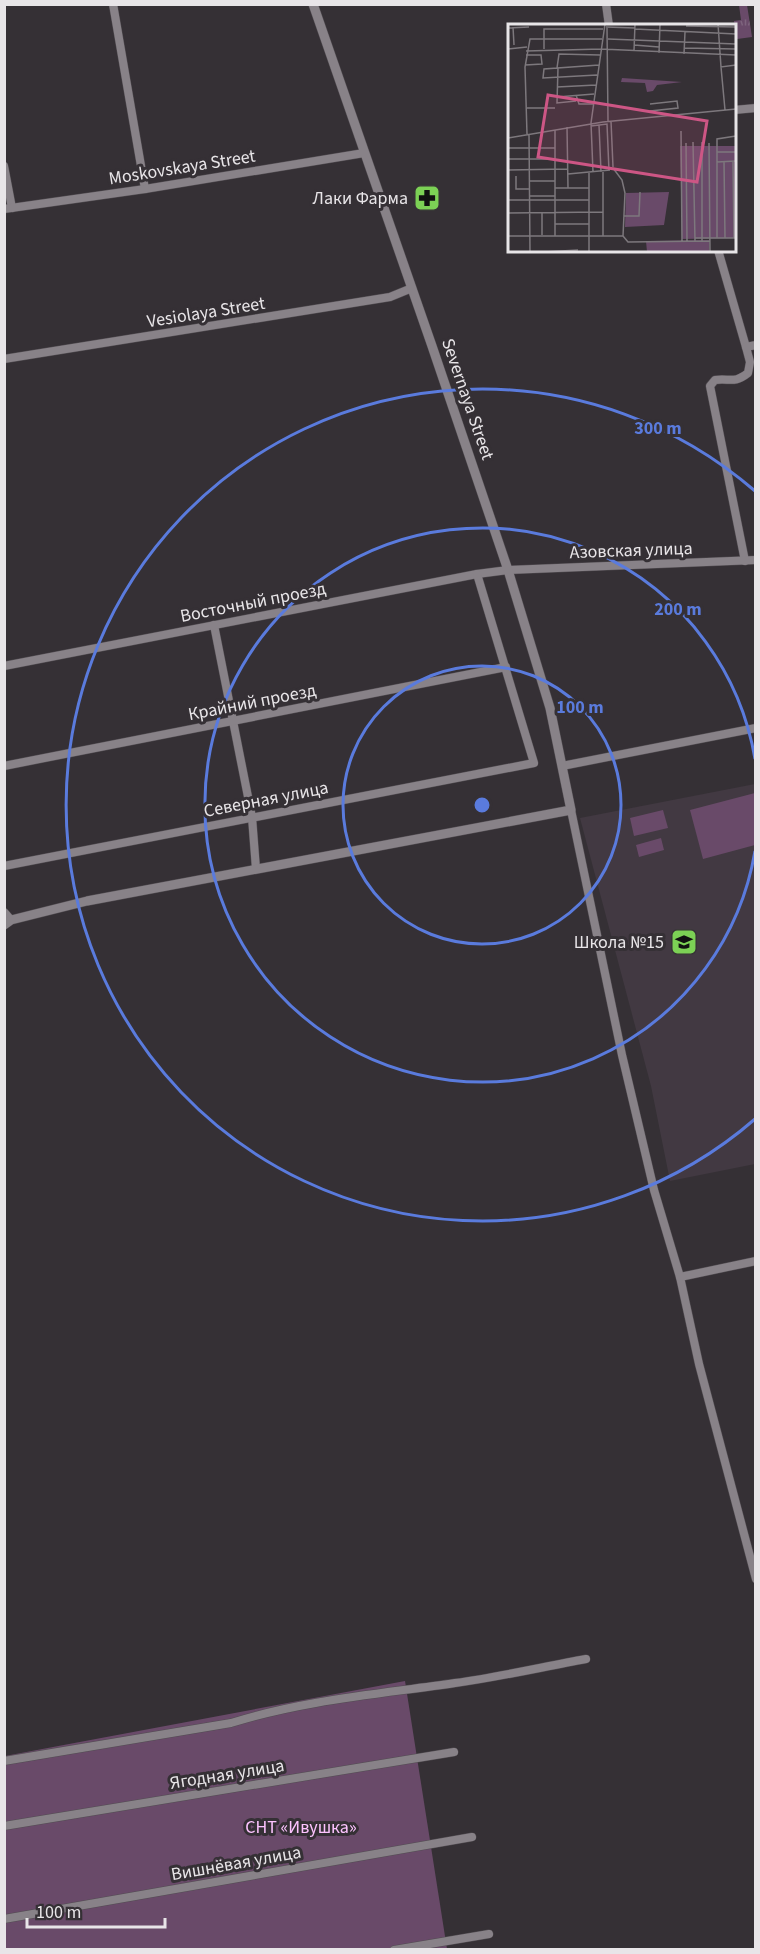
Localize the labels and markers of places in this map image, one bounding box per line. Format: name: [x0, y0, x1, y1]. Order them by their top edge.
pharmacy icon: Лаки Фарма: [412, 183, 442, 213]
place label: Лаки Фарма: [313, 186, 408, 211]
centre of rings: [472, 795, 492, 815]
school or university icon: Школа №15: [669, 927, 699, 957]
place label: Школа №15: [574, 930, 664, 955]

